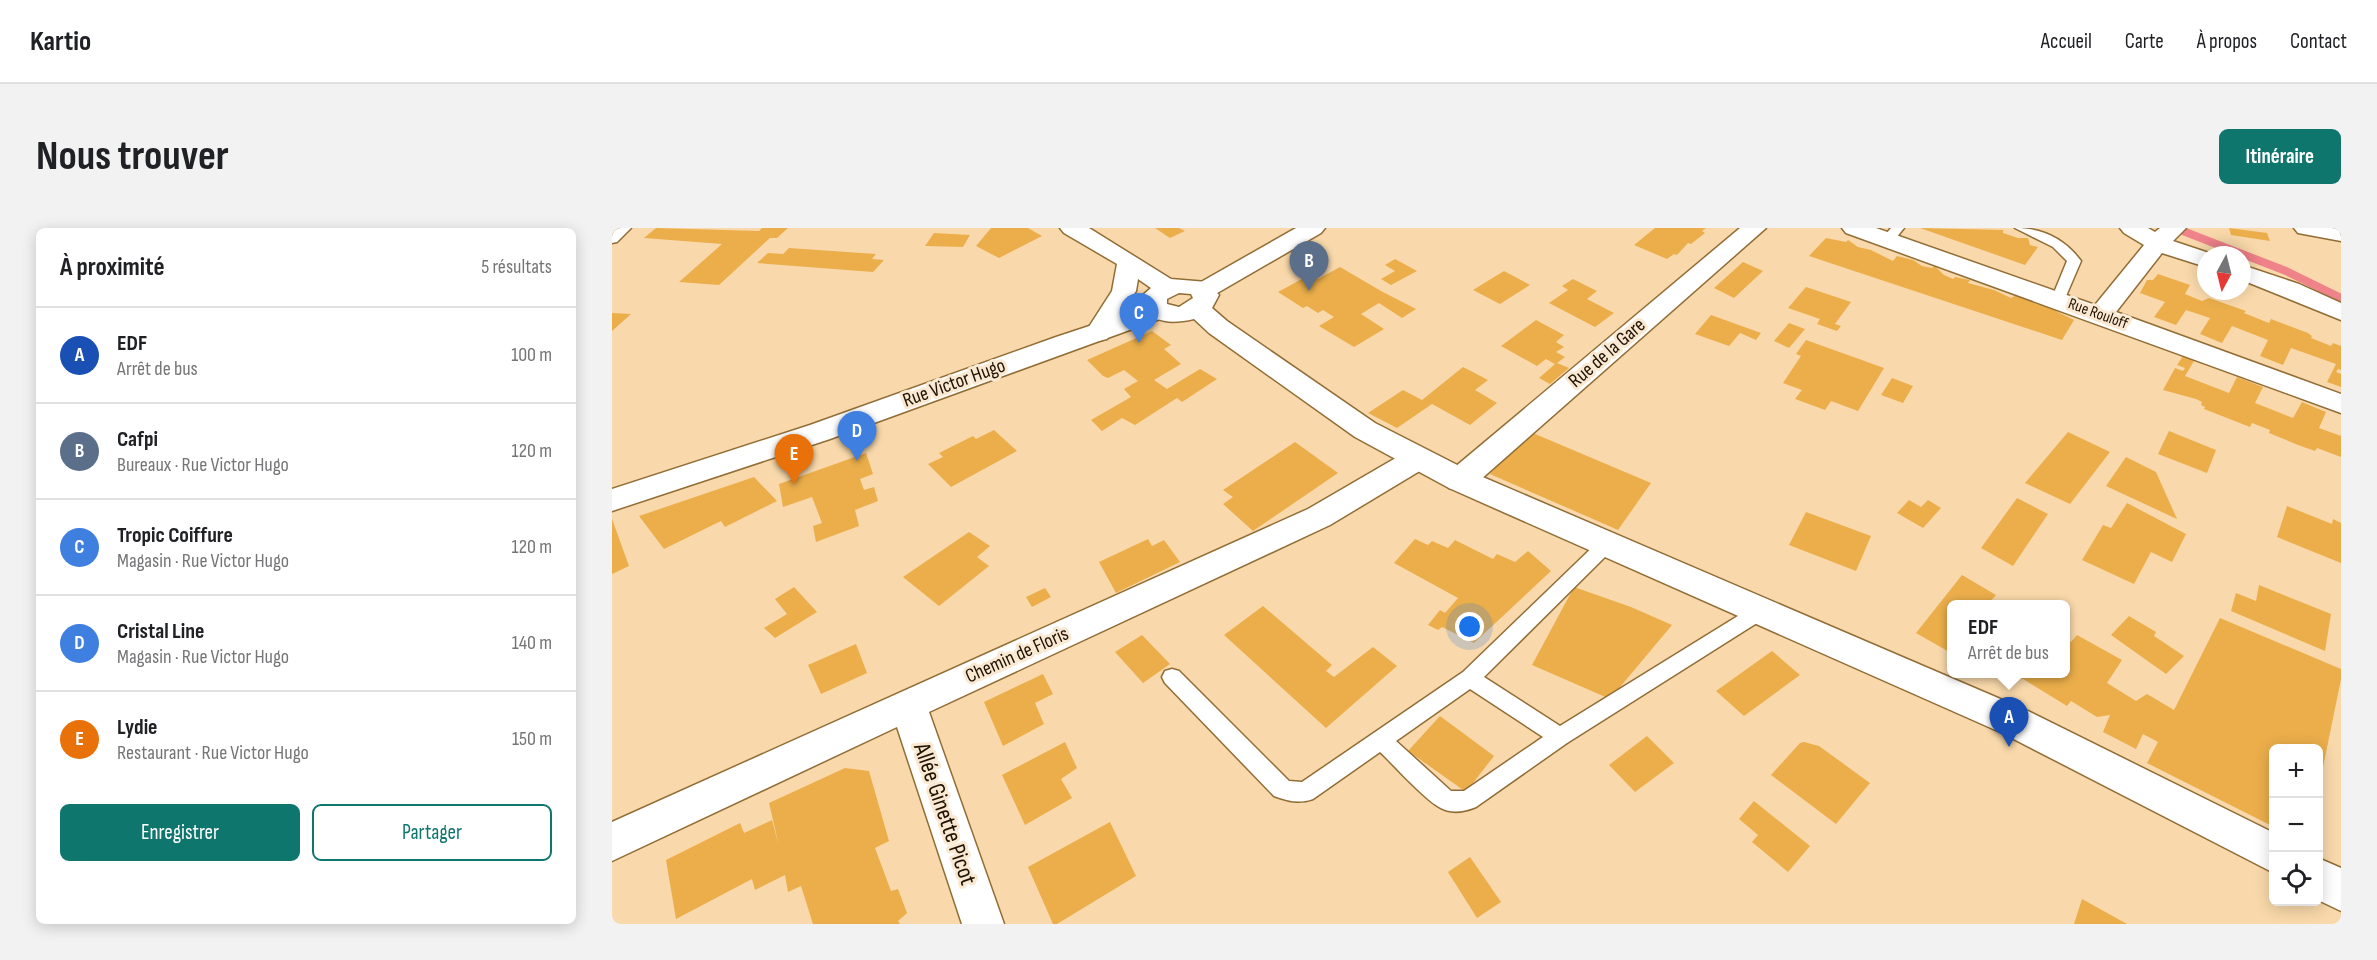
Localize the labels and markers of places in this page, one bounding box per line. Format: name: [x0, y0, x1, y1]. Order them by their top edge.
pin: B: [1290, 242, 1328, 291]
pin: C: [1120, 294, 1158, 343]
pin: D: [838, 412, 876, 461]
pin: E: [774, 434, 813, 484]
pin: A: [1990, 698, 2028, 747]

